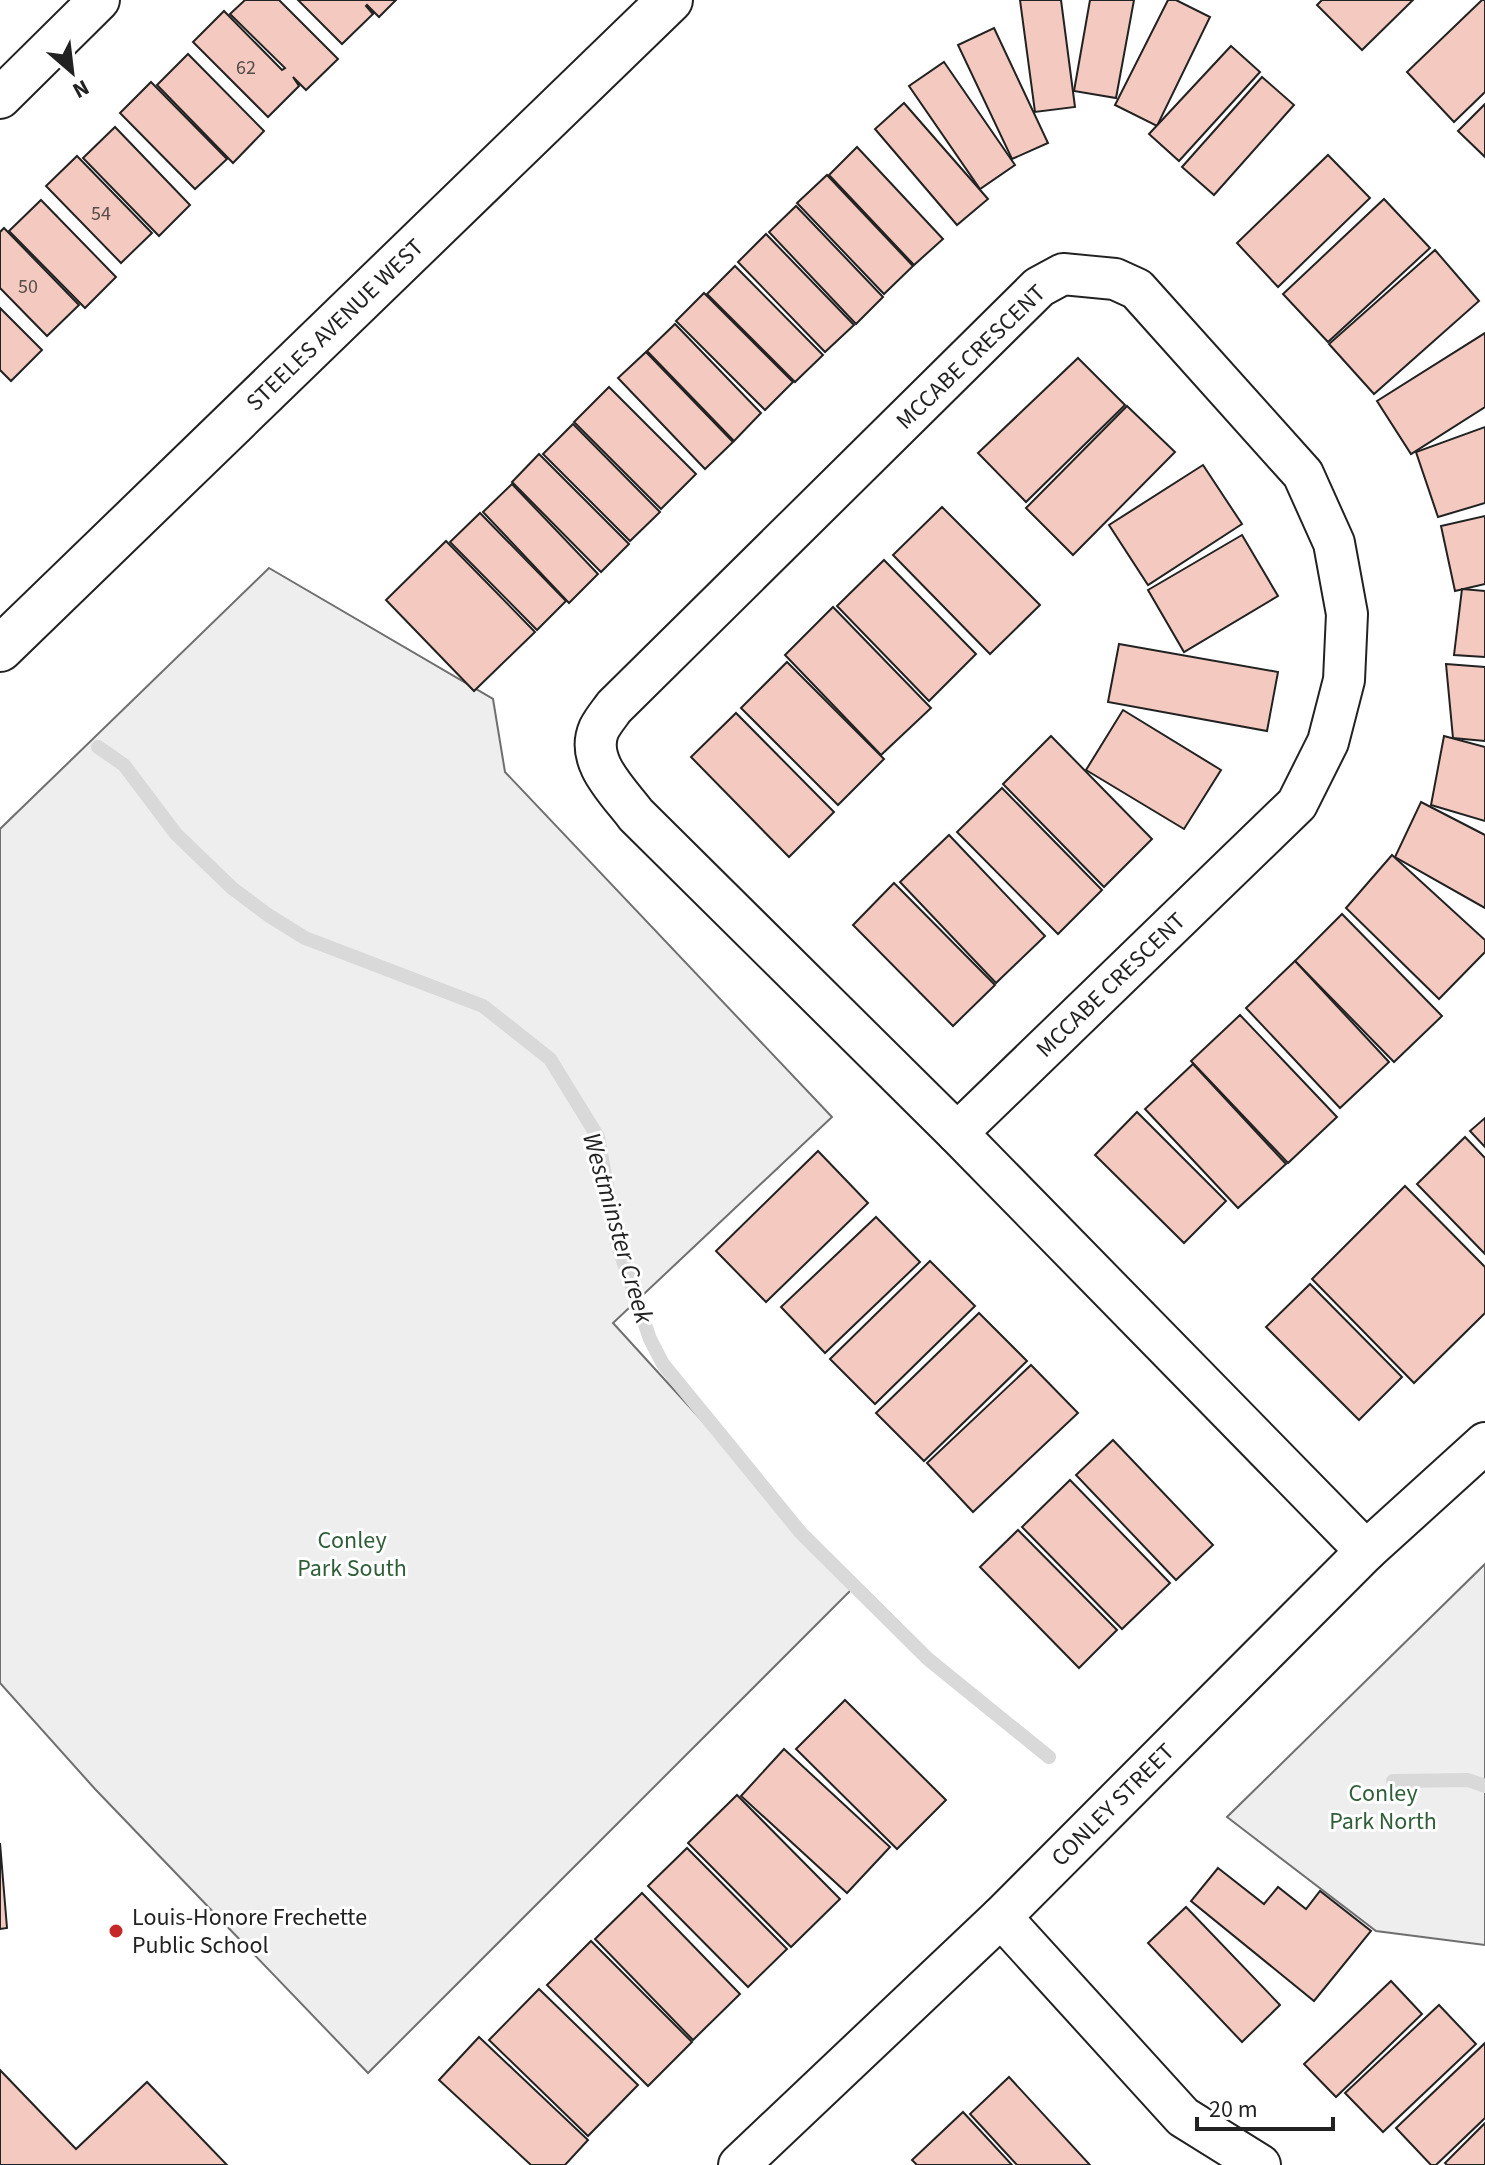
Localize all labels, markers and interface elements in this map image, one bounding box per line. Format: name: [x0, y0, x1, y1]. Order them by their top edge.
north arrow: [32, 32, 112, 112]
house number: 62: [236, 54, 256, 82]
text: N: [67, 71, 95, 106]
house number: 54: [91, 200, 111, 228]
street label: STEELES AVENUE WEST: [238, 231, 432, 419]
house number: 50: [18, 273, 38, 301]
street label: MCCABE CRESCENT: [888, 276, 1054, 438]
street label: MCCABE CRESCENT: [1028, 904, 1194, 1066]
water label: Westminster Creek: [573, 1128, 663, 1328]
park label: Conley Park South: [297, 1523, 407, 1586]
street label: CONLEY STREET: [1043, 1735, 1183, 1875]
park label: Conley Park North: [1329, 1776, 1437, 1839]
place label: Louis-Honore Frechette Public School: [132, 1900, 367, 1963]
marker: Louis-Honore Frechette Public School: [107, 1922, 125, 1940]
scale bar: [1197, 2081, 1333, 2131]
text: 20 m: [1209, 2092, 1258, 2127]

